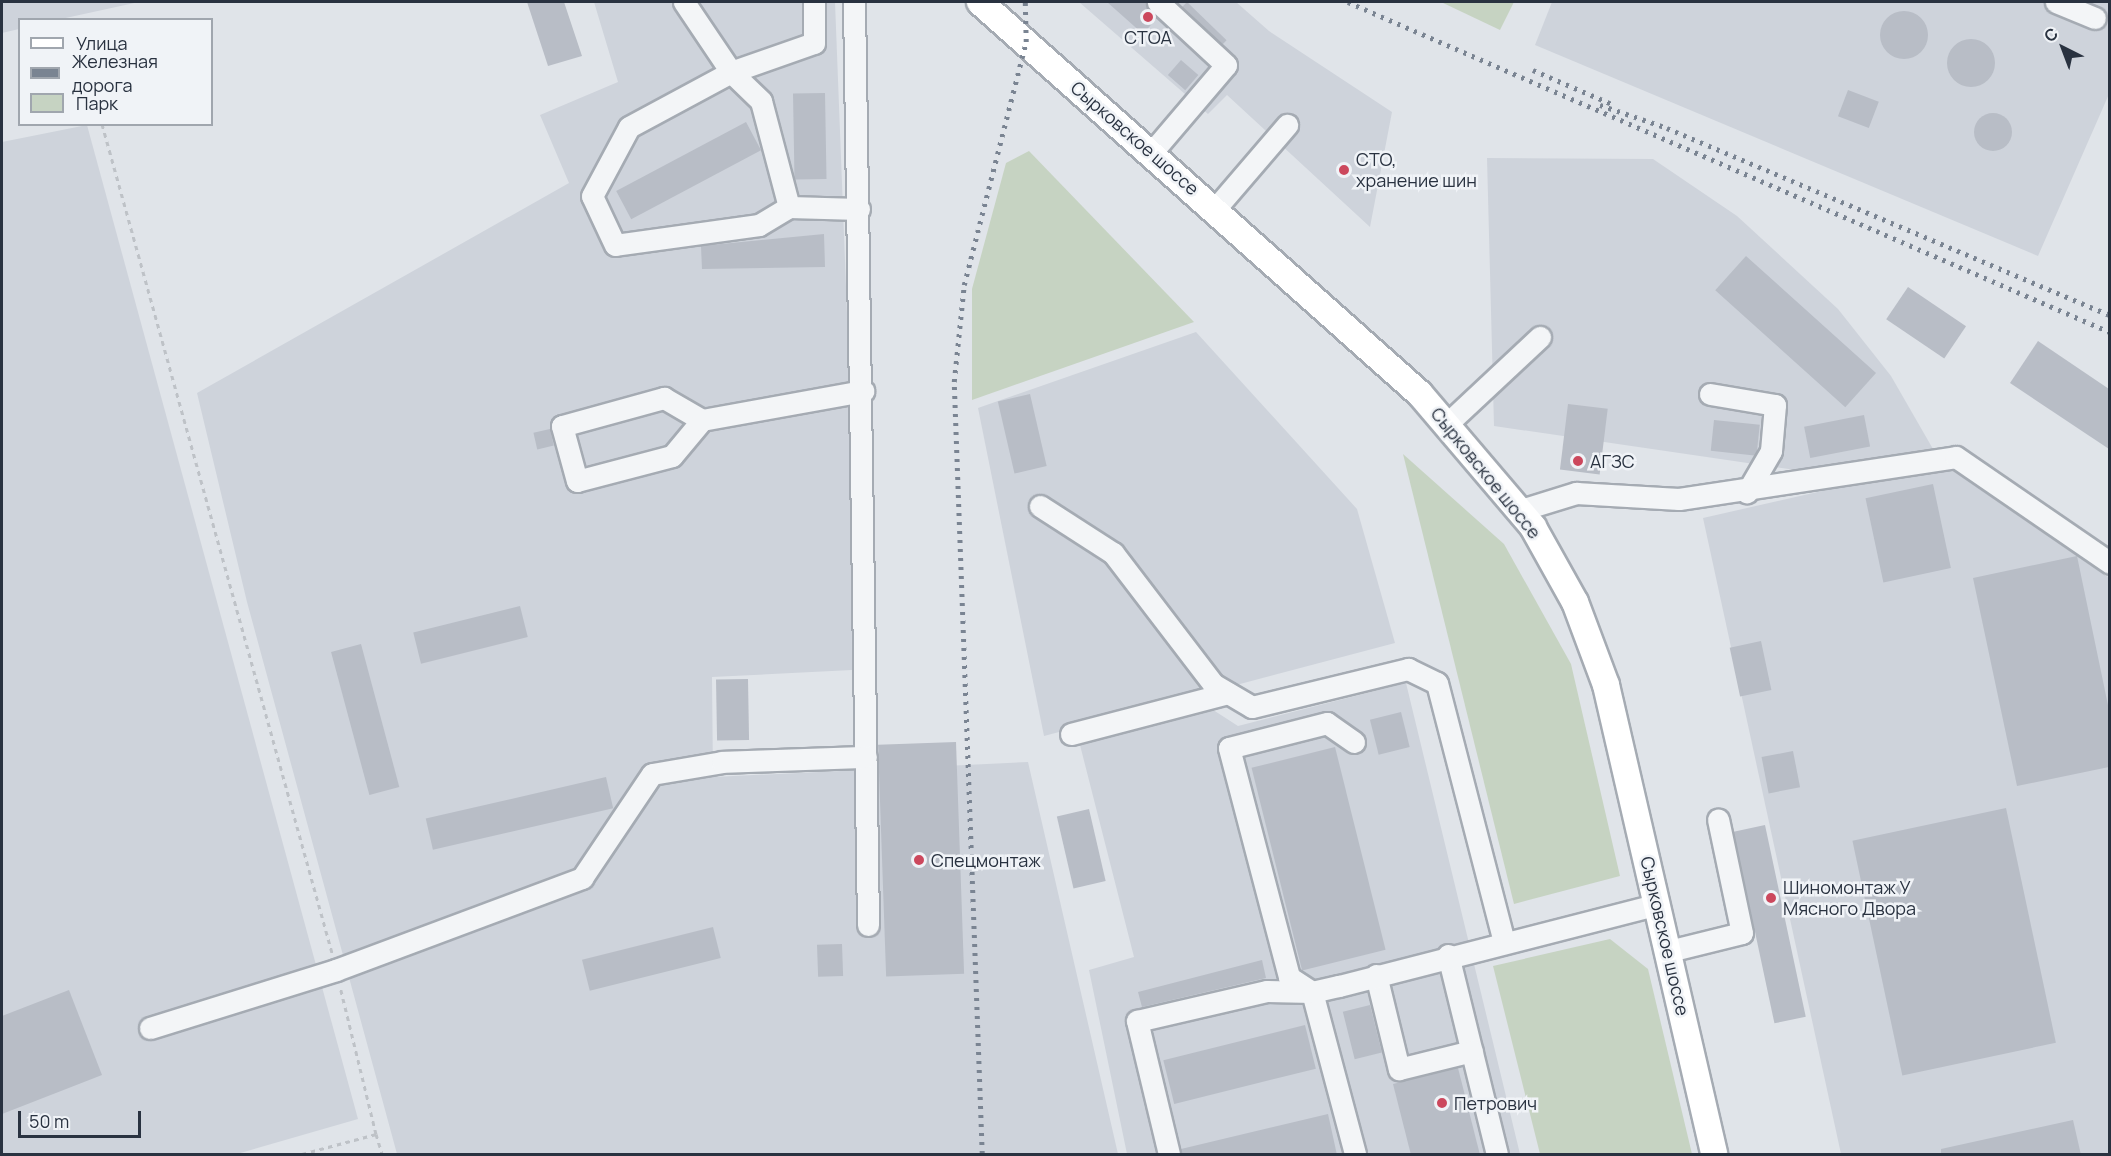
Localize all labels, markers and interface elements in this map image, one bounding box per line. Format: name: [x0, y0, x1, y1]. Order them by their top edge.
marker: СТОА: [1141, 10, 1155, 24]
legend: [18, 18, 213, 126]
north arrow: [2033, 18, 2093, 78]
text: С: [2039, 22, 2063, 47]
place label: СТОА: [1124, 26, 1172, 48]
text: Улица: [76, 31, 128, 55]
text: Железная дорога: [72, 49, 158, 97]
street label: Сырковское шоссе: [1067, 77, 1203, 199]
text: Парк: [76, 91, 118, 115]
place label: СТО, хранение шин: [1356, 149, 1477, 192]
marker: СТО, хранение шин: [1337, 163, 1351, 177]
street label: Сырковское шоссе: [1426, 403, 1546, 543]
place label: АГЗС: [1590, 450, 1635, 472]
marker: АГЗС: [1571, 454, 1585, 468]
place label: Спецмонтаж: [931, 849, 1041, 871]
marker: Спецмонтаж: [912, 853, 926, 867]
street label: Сырковское шоссе: [1636, 854, 1694, 1018]
place label: Шиномонтаж У Мясного Двора: [1783, 877, 1916, 920]
marker: Шиномонтаж У Мясного Двора: [1764, 891, 1778, 905]
place label: Петрович: [1454, 1092, 1537, 1114]
marker: Петрович: [1435, 1096, 1449, 1110]
scale bar: [21, 1099, 144, 1137]
text: 50 m: [29, 1109, 69, 1133]

